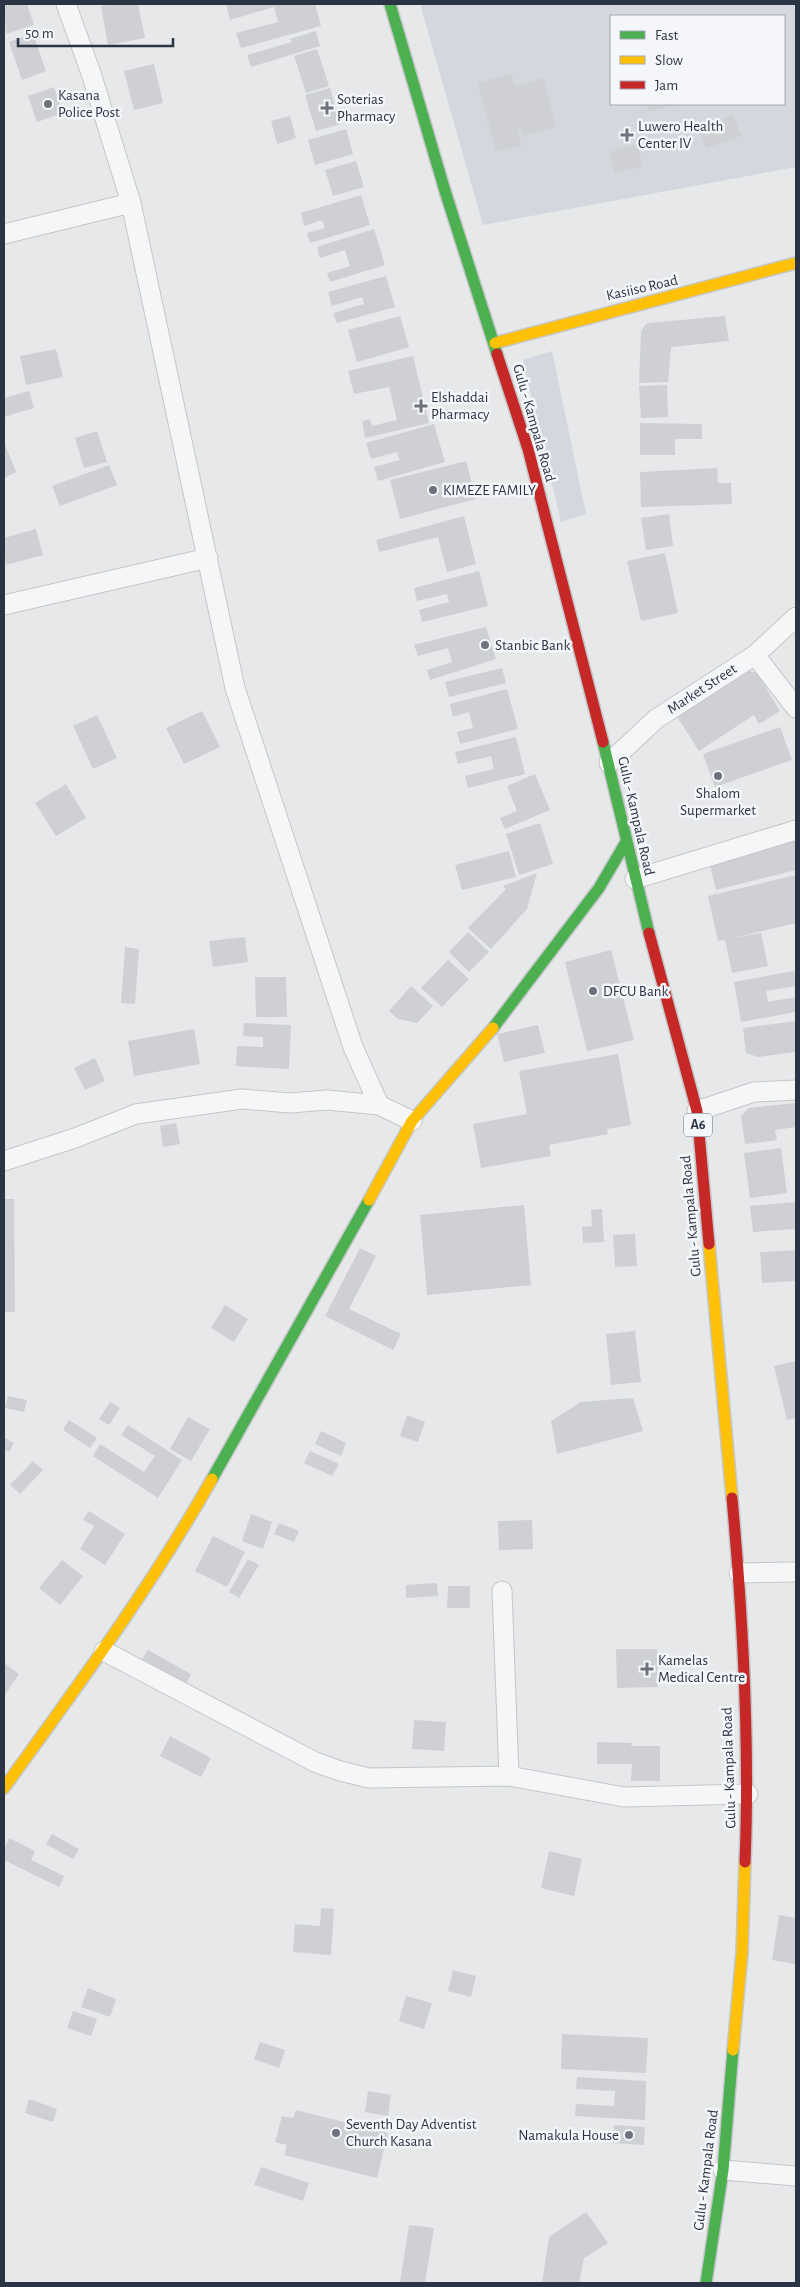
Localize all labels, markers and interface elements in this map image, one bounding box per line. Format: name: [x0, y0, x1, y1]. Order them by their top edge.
scale bar: [18, 15, 172, 47]
legend: [610, 15, 785, 105]
text: 50 m: [25, 26, 54, 41]
text: Fast: [655, 28, 679, 43]
text: Slow: [655, 53, 683, 68]
text: Jam: [655, 78, 678, 93]
place label: Kasana Police Post: [58, 88, 120, 120]
place label: Soterias Pharmacy: [337, 92, 396, 124]
marker: Kasana Police Post: [42, 98, 54, 110]
marker: Soterias Pharmacy: [321, 102, 333, 114]
place label: Luwero Health Center IV: [638, 119, 723, 151]
marker: Luwero Health Center IV: [620, 128, 634, 142]
street label: Kasiiso Road: [605, 272, 679, 304]
street label: Gulu - Kampala Road: [510, 362, 558, 484]
place label: Elshaddai Pharmacy: [431, 390, 490, 422]
marker: Elshaddai Pharmacy: [415, 400, 427, 412]
place label: KIMEZE FAMILY: [443, 483, 536, 498]
marker: KIMEZE FAMILY: [427, 484, 439, 496]
place label: Stanbic Bank: [495, 638, 571, 653]
marker: Stanbic Bank: [479, 639, 491, 651]
street label: Market Street: [665, 661, 740, 717]
street label: Gulu - Kampala Road: [615, 755, 657, 877]
marker: Shalom Supermarket: [712, 770, 724, 782]
place label: Shalom Supermarket: [680, 786, 756, 818]
place label: DFCU Bank: [603, 984, 668, 999]
marker: DFCU Bank: [587, 985, 599, 997]
road number: A6: [684, 1114, 712, 1136]
street label: Gulu - Kampala Road: [678, 1155, 704, 1277]
place label: Kamelas Medical Centre: [658, 1653, 745, 1685]
marker: Kamelas Medical Centre: [640, 1662, 654, 1676]
street label: Gulu - Kampala Road: [719, 1707, 739, 1829]
street label: Gulu - Kampala Road: [691, 2109, 721, 2231]
place label: Seventh Day Adventist Church Kasana: [346, 2117, 477, 2149]
marker: Seventh Day Adventist Church Kasana: [330, 2127, 342, 2139]
place label: Namakula House: [518, 2128, 619, 2143]
marker: Namakula House: [623, 2129, 635, 2141]

